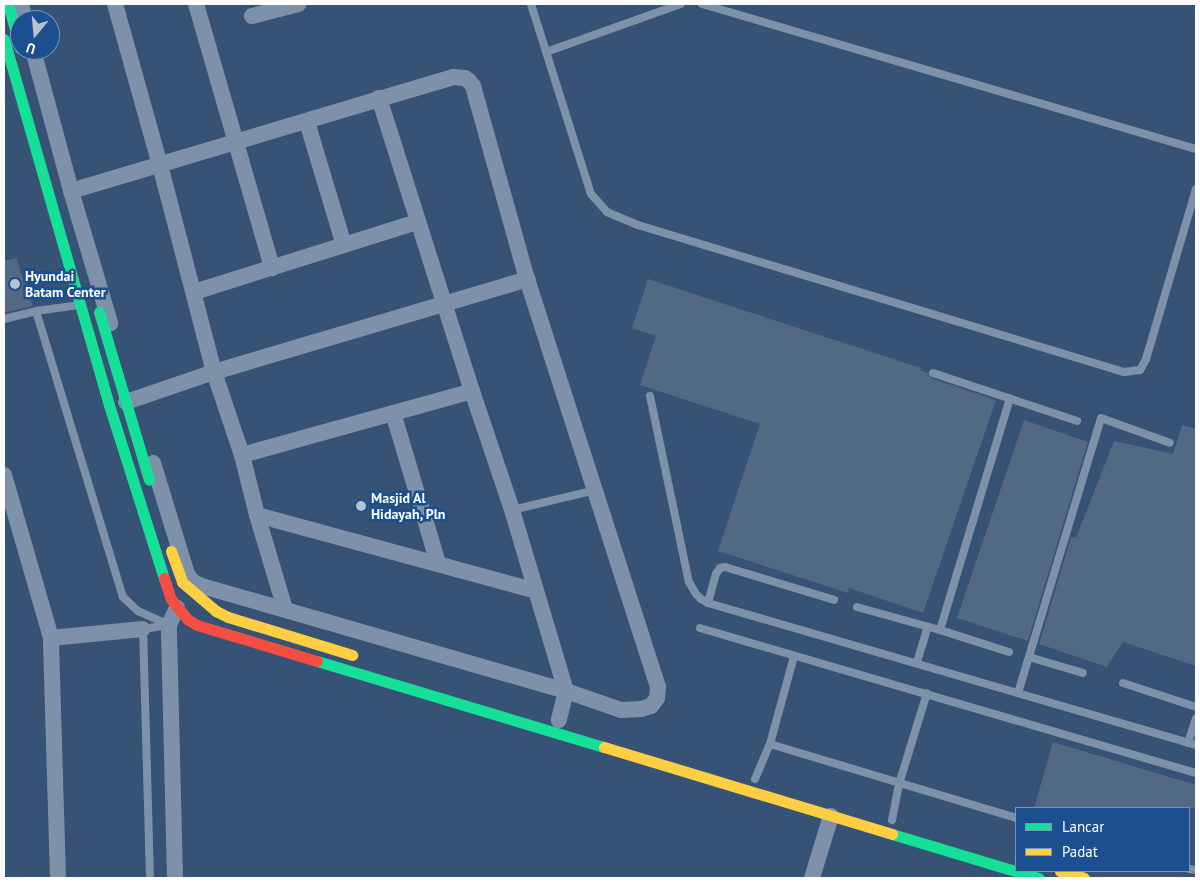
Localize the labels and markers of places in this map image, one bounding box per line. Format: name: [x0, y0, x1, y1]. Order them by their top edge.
place label: Hyundai Batam Center: [25, 268, 106, 300]
marker: Hyundai Batam Center: [9, 278, 21, 290]
place label: Masjid Al Hidayah, Pln: [371, 490, 446, 522]
marker: Masjid Al Hidayah, Pln: [355, 500, 367, 512]

